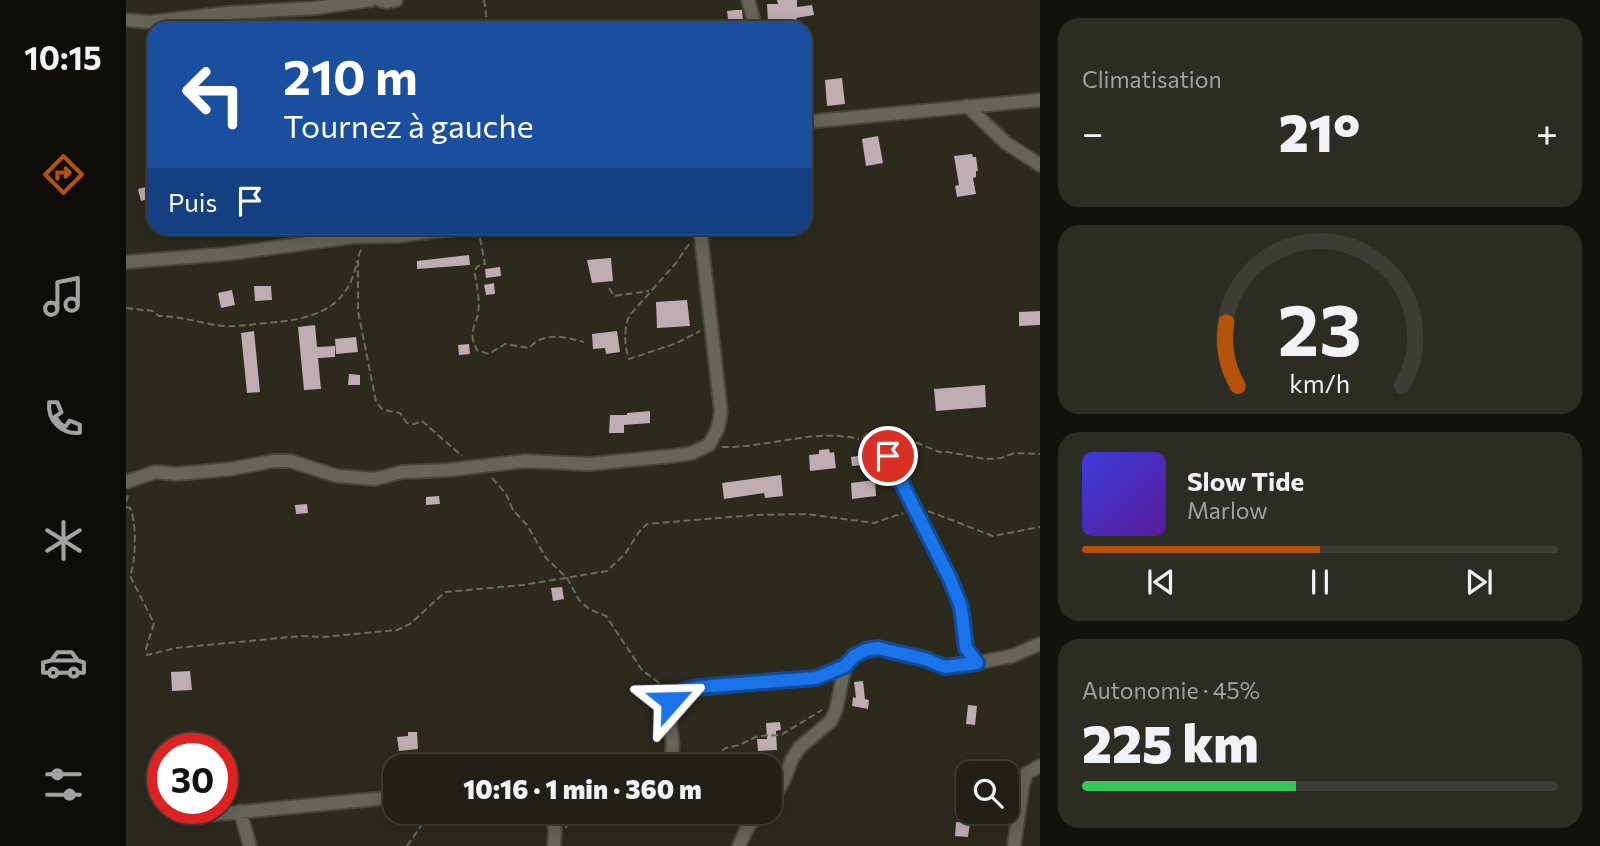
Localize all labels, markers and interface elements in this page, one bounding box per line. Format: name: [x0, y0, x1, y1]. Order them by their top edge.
text: 10:15: [24, 37, 102, 77]
text: 210 m: [283, 45, 418, 105]
icon: left: [168, 49, 259, 140]
text: Climatisation: [1082, 65, 1222, 93]
text: 21°: [1279, 99, 1360, 163]
text: Tournez à gauche: [283, 105, 534, 145]
text: −: [1082, 108, 1104, 155]
text: +: [1536, 108, 1558, 155]
icon: directions: [39, 150, 88, 199]
icon: arrive: [231, 182, 269, 220]
text: Puis: [168, 186, 217, 217]
icon: music: [39, 272, 88, 321]
text: 23: [1278, 282, 1362, 371]
text: km/h: [1290, 367, 1350, 397]
icon: phone: [39, 394, 88, 443]
pin: [858, 426, 918, 486]
icon: arrive: [869, 437, 907, 475]
text: Slow Tide: [1187, 465, 1304, 496]
text: Marlow: [1187, 496, 1268, 524]
icon: climate: [39, 516, 88, 565]
icon: previous: [1142, 563, 1180, 601]
icon: pause: [1301, 563, 1339, 601]
icon: next: [1460, 563, 1498, 601]
icon: car: [39, 638, 88, 687]
position arrow: [634, 664, 708, 738]
text: Autonomie · 45%: [1082, 676, 1260, 704]
text: 225 km: [1082, 710, 1259, 774]
speed limit sign: 30: [147, 733, 238, 824]
icon: filters: [39, 760, 88, 809]
map controls: [956, 761, 1019, 824]
button: search: [956, 761, 1019, 824]
text: 10:16 · 1 min · 360 m: [463, 773, 702, 804]

